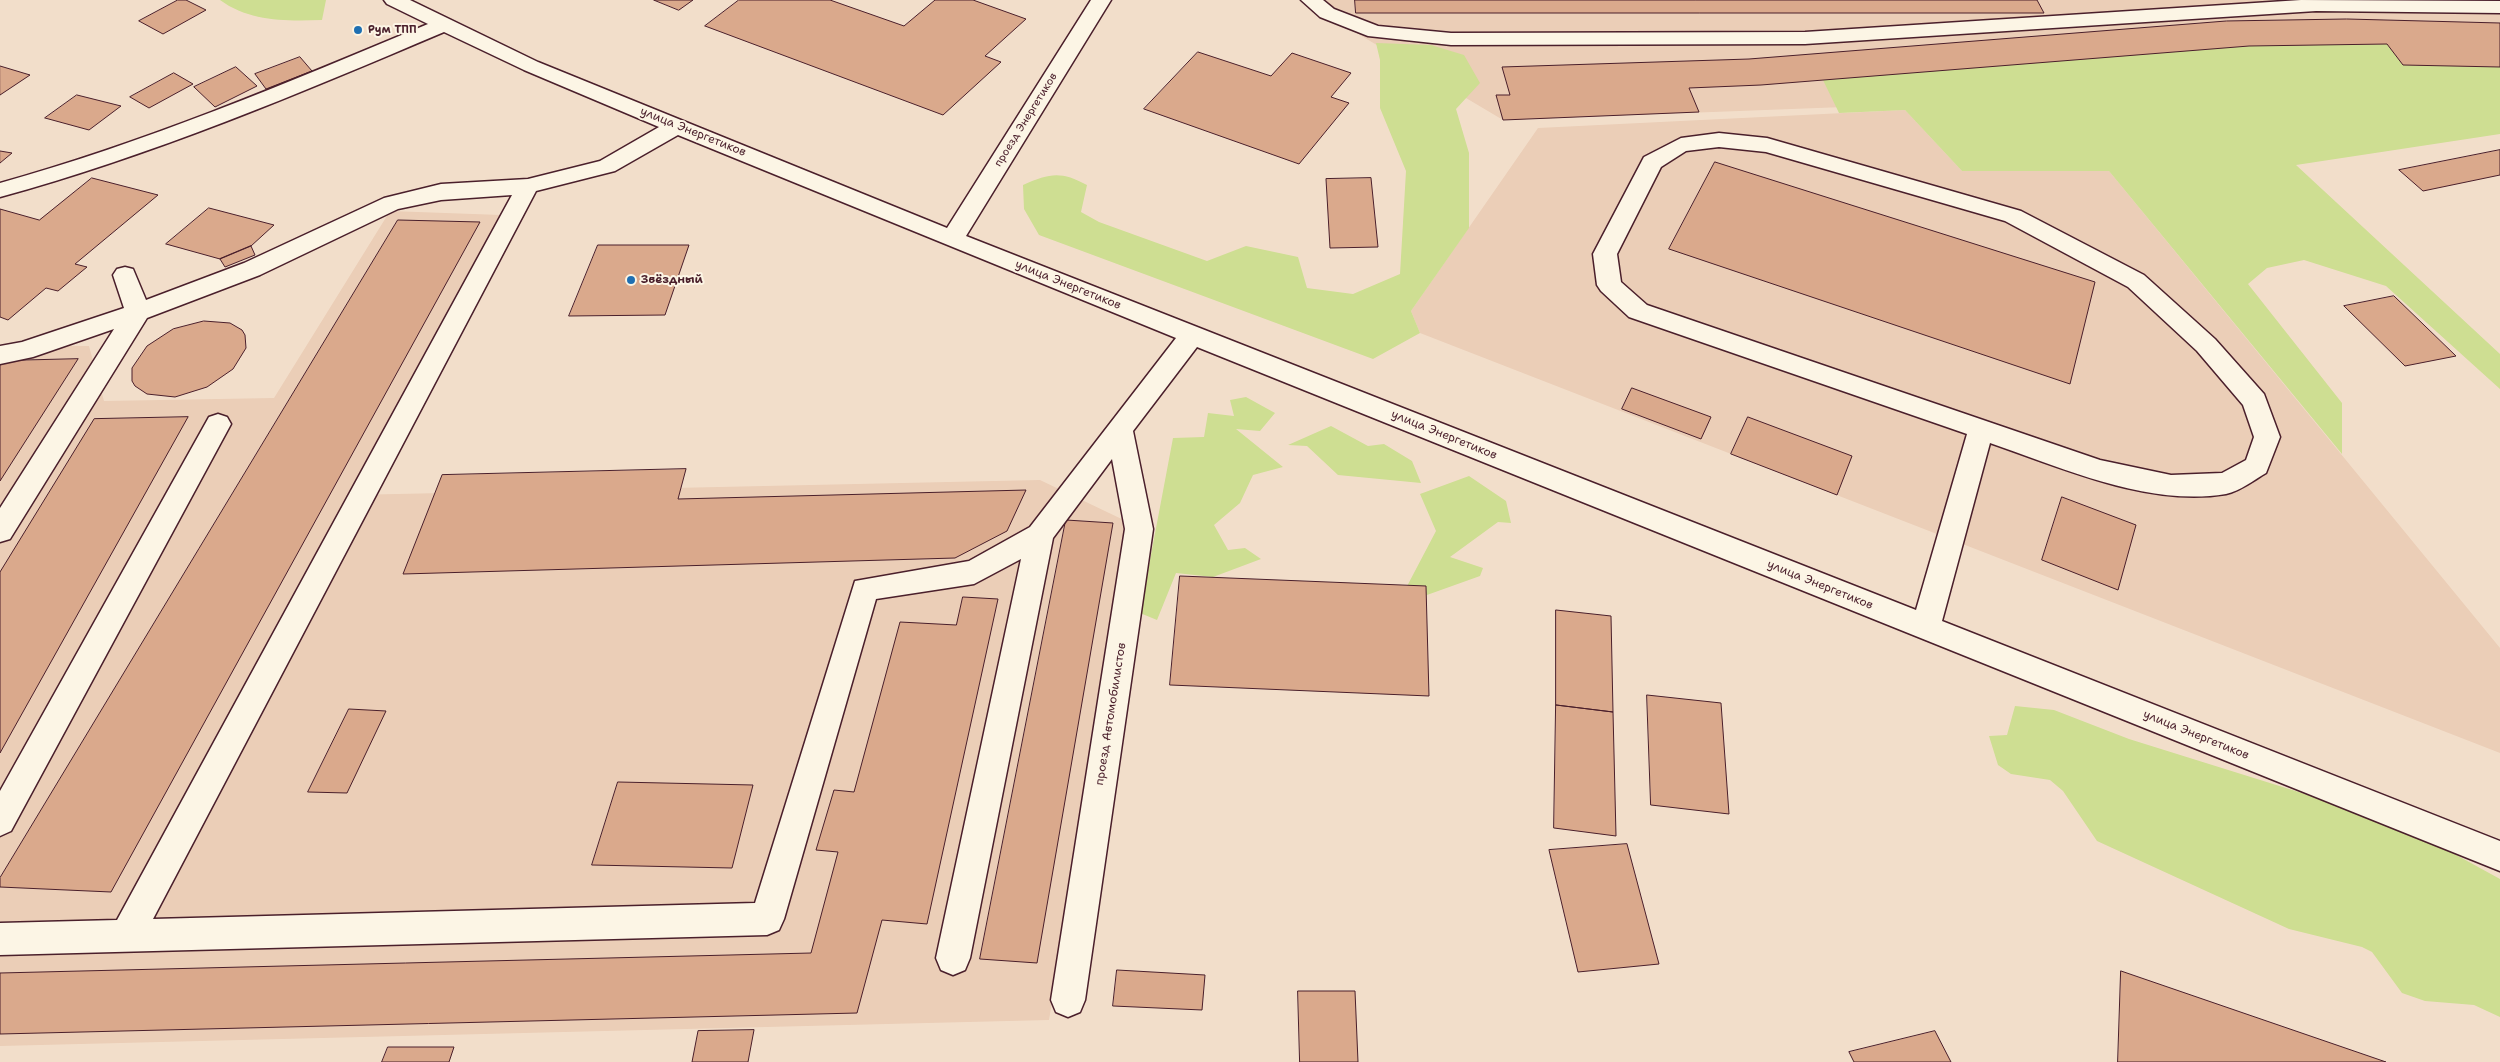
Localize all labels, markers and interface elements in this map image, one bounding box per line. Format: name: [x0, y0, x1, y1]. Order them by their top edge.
place label: Рум ТПП: [368, 23, 416, 37]
marker: Рум ТПП: [352, 24, 364, 36]
street label: проезд Энергетиков: [992, 71, 1060, 169]
street label: улица Энергетиков: [638, 104, 748, 160]
street label: улица Энергетиков: [1013, 257, 1123, 313]
place label: Звёздный: [641, 273, 703, 287]
marker: Звёздный: [625, 274, 637, 286]
street label: улица Энергетиков: [1389, 407, 1499, 463]
street label: улица Энергетиков: [1765, 557, 1875, 613]
street label: проезд Автомобилистов: [1093, 642, 1129, 786]
street label: улица Энергетиков: [2141, 707, 2251, 763]

